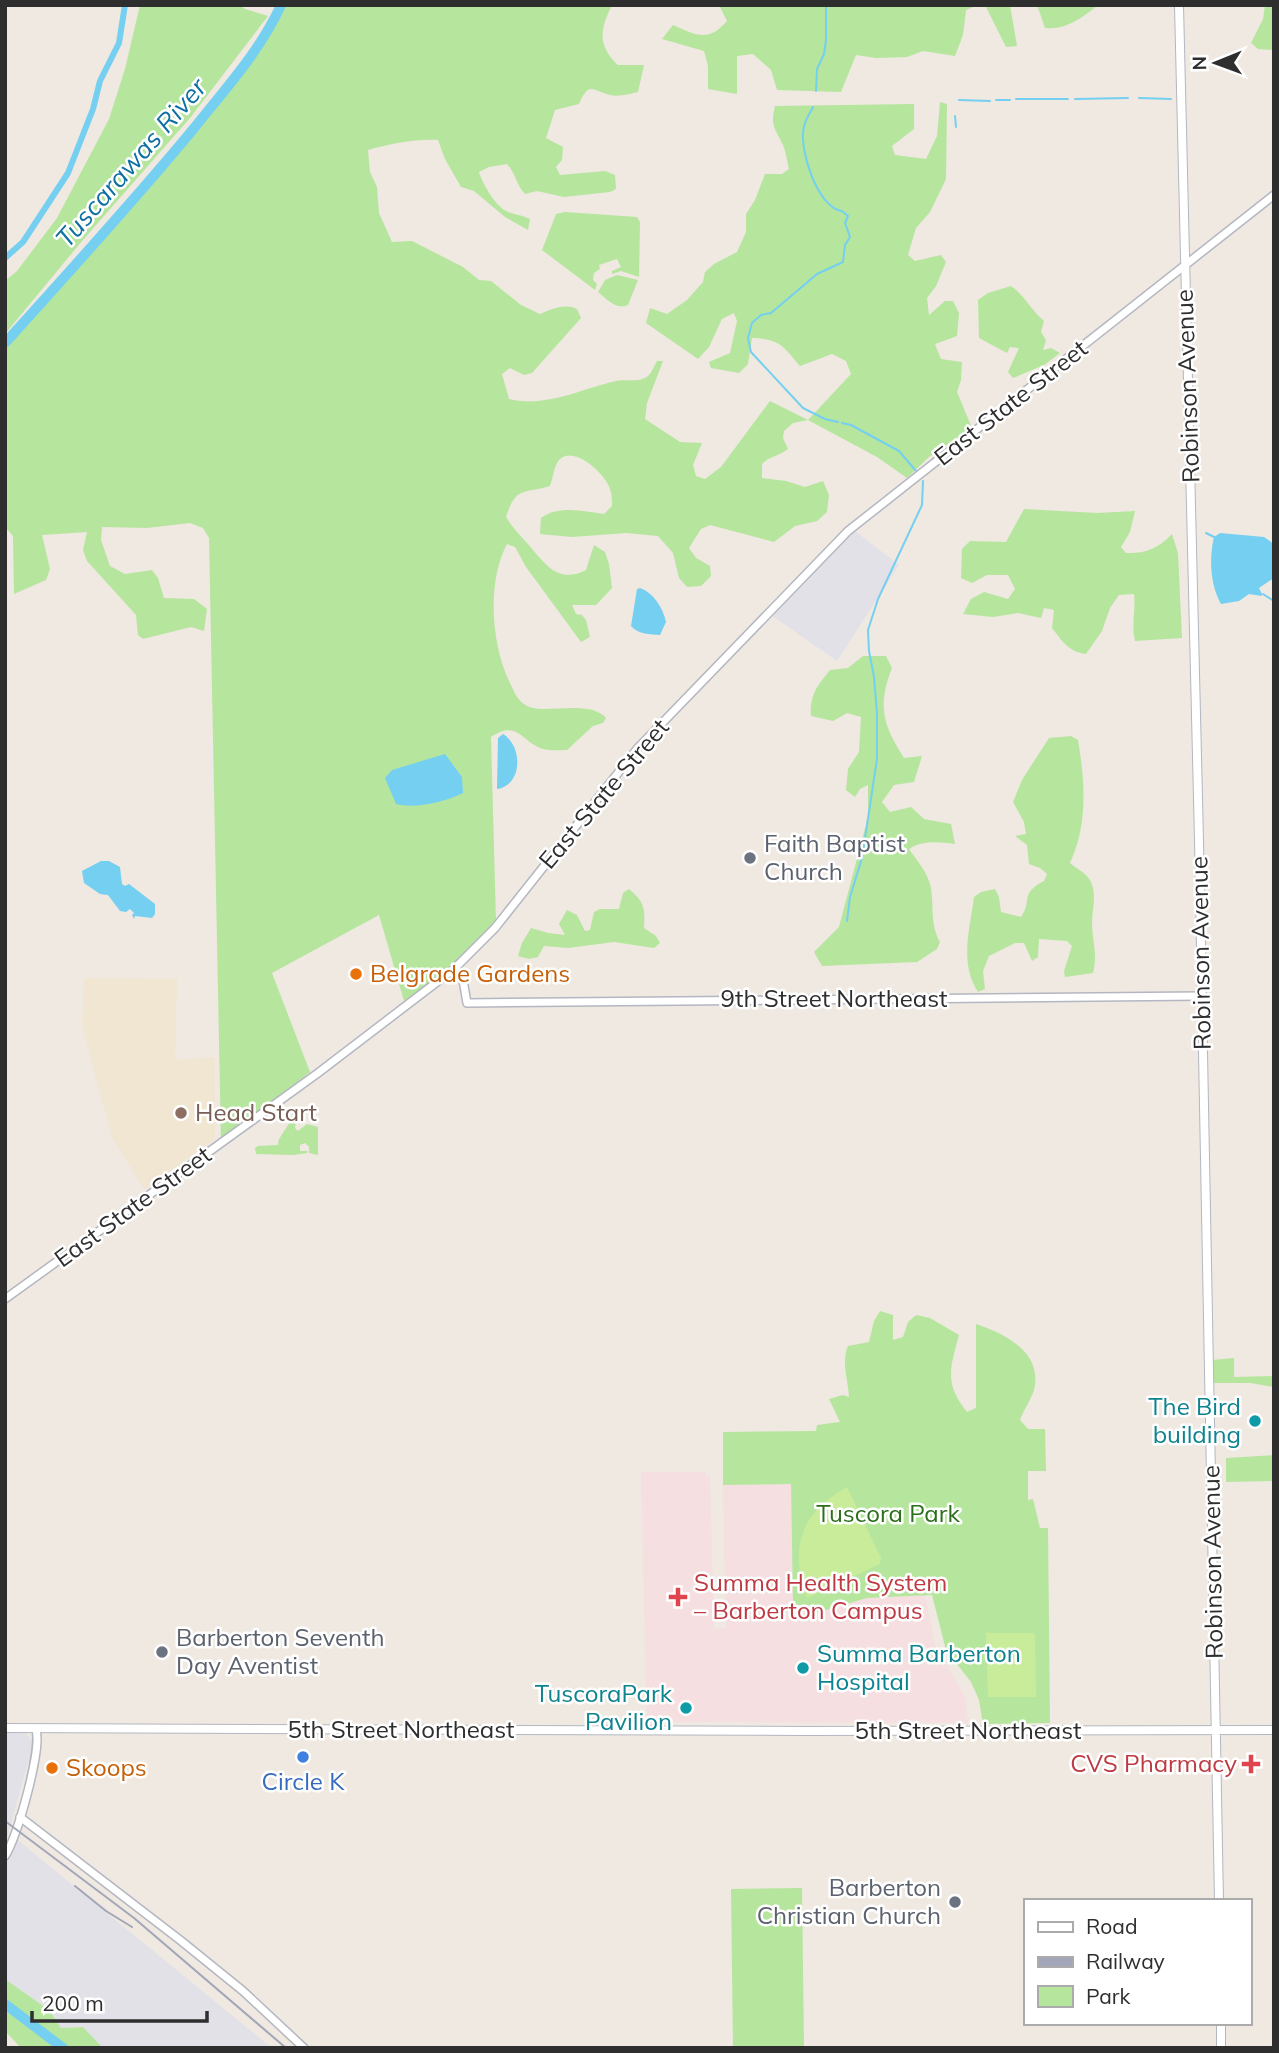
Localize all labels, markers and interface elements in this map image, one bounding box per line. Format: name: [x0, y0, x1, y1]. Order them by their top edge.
north arrow: [1181, 28, 1251, 98]
text: N: [1187, 56, 1211, 71]
water label: Tuscarawas River: [48, 70, 214, 254]
street label: Robinson Avenue: [1169, 289, 1205, 483]
street label: East State Street: [928, 333, 1093, 471]
street label: East State Street: [532, 712, 675, 874]
place label: Faith Baptist Church: [764, 828, 905, 886]
marker: Faith Baptist Church: [742, 850, 758, 866]
street label: Robinson Avenue: [1183, 856, 1217, 1050]
place label: Belgrade Gardens: [370, 958, 570, 988]
marker: Belgrade Gardens: [348, 966, 364, 982]
street label: 9th Street Northeast: [721, 983, 947, 1013]
place label: Head Start: [195, 1097, 317, 1127]
marker: Head Start: [173, 1105, 189, 1121]
street label: East State Street: [48, 1139, 217, 1273]
place label: The Bird building: [1148, 1391, 1241, 1449]
marker: The Bird building: [1247, 1413, 1263, 1429]
street label: Robinson Avenue: [1195, 1465, 1229, 1659]
park label: Tuscora Park: [816, 1498, 960, 1528]
place label: Summa Health System – Barberton Campus: [694, 1567, 947, 1625]
marker: Summa Health System – Barberton Campus: [668, 1587, 688, 1607]
place label: Barberton Seventh Day Aventist: [176, 1622, 385, 1680]
place label: Summa Barberton Hospital: [817, 1638, 1021, 1696]
marker: Barberton Seventh Day Aventist: [154, 1644, 170, 1660]
marker: Summa Barberton Hospital: [795, 1660, 811, 1676]
place label: TuscoraPark Pavilion: [535, 1678, 673, 1736]
marker: TuscoraPark Pavilion: [678, 1700, 694, 1716]
street label: 5th Street Northeast: [288, 1714, 514, 1744]
street label: 5th Street Northeast: [855, 1715, 1081, 1745]
place label: CVS Pharmacy: [1070, 1748, 1237, 1778]
marker: Circle K: [295, 1749, 311, 1765]
place label: Skoops: [66, 1752, 147, 1782]
marker: CVS Pharmacy: [1243, 1756, 1259, 1772]
marker: Skoops: [44, 1760, 60, 1776]
place label: Circle K: [262, 1766, 345, 1796]
place label: Barberton Christian Church: [757, 1872, 941, 1930]
marker: Barberton Christian Church: [947, 1894, 963, 1910]
legend: [1024, 1899, 1251, 2025]
text: Road: [1086, 1913, 1137, 1939]
text: Railway: [1086, 1948, 1165, 1974]
scale bar: [32, 1980, 206, 2024]
text: Park: [1086, 1983, 1130, 2009]
text: 200 m: [42, 1990, 104, 2016]

